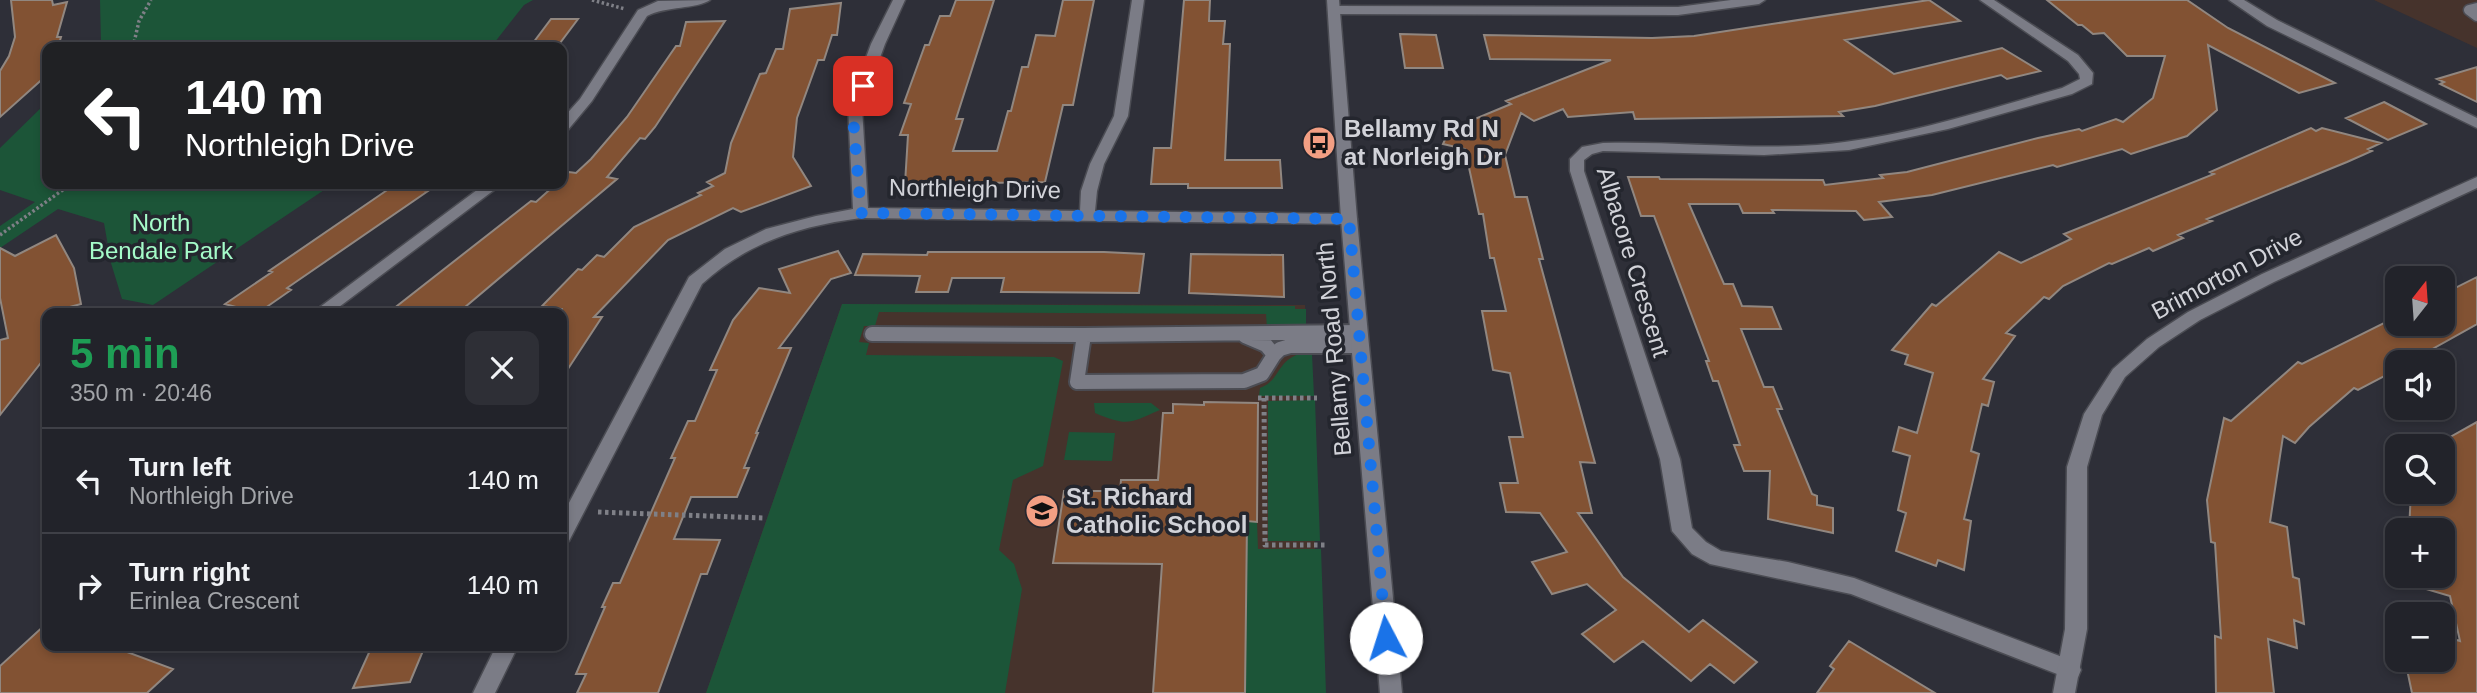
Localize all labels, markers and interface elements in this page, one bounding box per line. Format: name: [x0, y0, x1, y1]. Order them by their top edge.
pin: [833, 56, 893, 116]
icon: arrive: [844, 67, 882, 105]
icon: left: [70, 70, 161, 161]
text: 140 m: [185, 70, 324, 124]
place label: Bellamy Rd N at Norleigh Dr: [1344, 115, 1503, 170]
bus stop icon: Bellamy Rd N at Norleigh Dr: [1300, 124, 1338, 162]
text: Northleigh Drive: [185, 127, 414, 163]
street label: Albacore Crescent: [1592, 164, 1675, 361]
street label: Northleigh Drive: [889, 174, 1061, 203]
park label: North Bendale Park: [89, 209, 234, 264]
street label: Brimorton Drive: [2147, 223, 2307, 325]
street label: Bellamy Road North: [1311, 241, 1356, 457]
north arrow: [2385, 266, 2455, 336]
map controls: [2385, 266, 2455, 672]
text: 5 min: [70, 330, 180, 377]
button: close: [465, 331, 539, 405]
button: sound: [2385, 350, 2455, 420]
text: 350 m · 20:46: [70, 380, 212, 406]
button: search: [2385, 434, 2455, 504]
text: Turn left: [129, 452, 231, 482]
icon: left: [70, 462, 108, 500]
text: 140 m: [467, 465, 539, 495]
text: Northleigh Drive: [129, 483, 294, 509]
place label: St. Richard Catholic School: [1066, 483, 1247, 538]
school or university icon: St. Richard Catholic School: [1023, 492, 1061, 530]
button: +: [2385, 518, 2455, 588]
text: Turn right: [129, 557, 250, 587]
icon: right: [70, 567, 108, 605]
text: 140 m: [467, 570, 539, 600]
text: Erinlea Crescent: [129, 588, 299, 614]
position arrow: [1349, 601, 1423, 675]
button: −: [2385, 602, 2455, 672]

